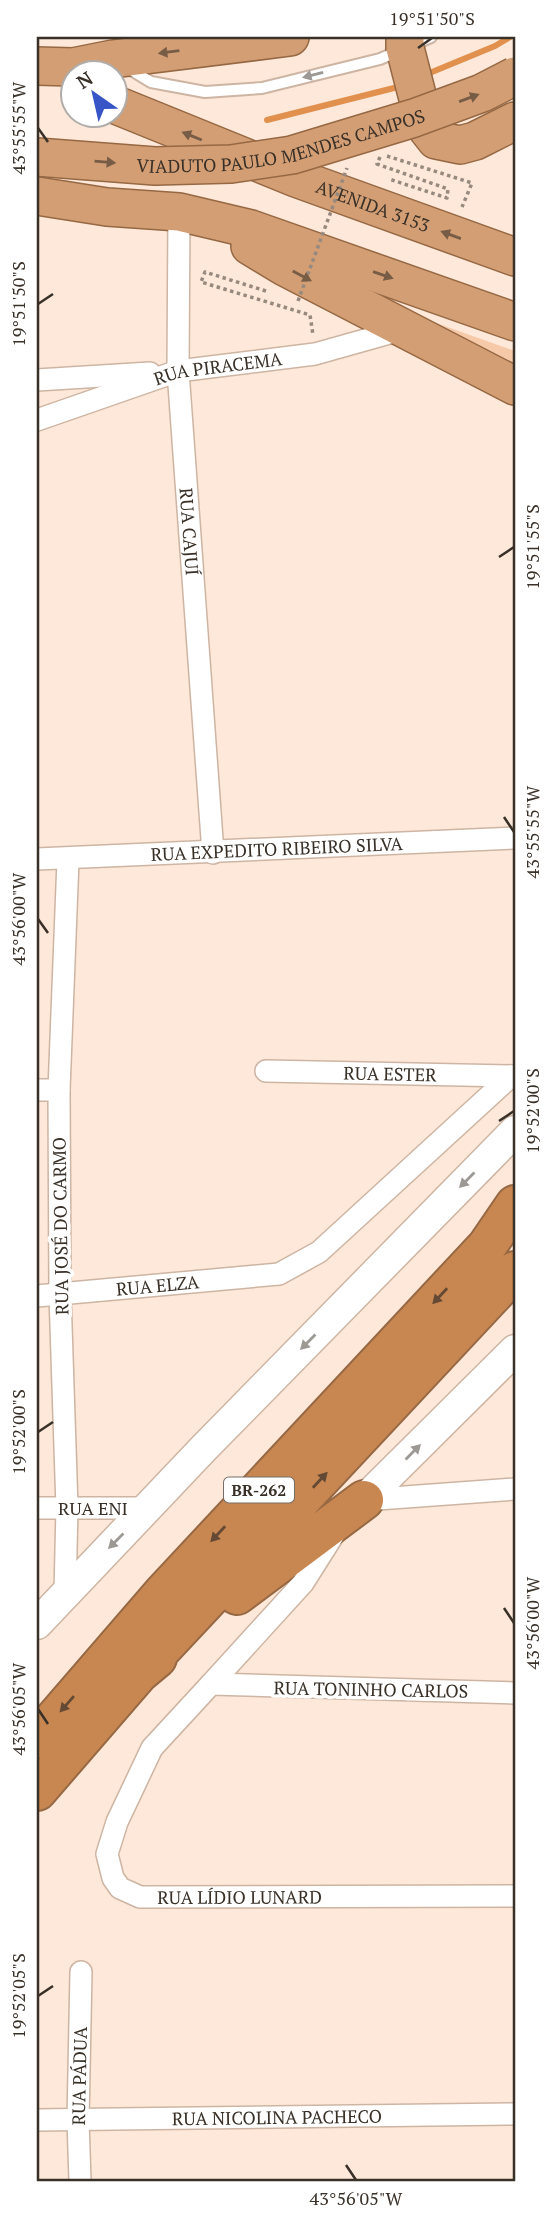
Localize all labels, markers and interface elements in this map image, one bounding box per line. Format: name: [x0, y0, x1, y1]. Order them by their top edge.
text: 19°51'50"S: [389, 6, 475, 30]
one-way arrow: [158, 46, 180, 57]
north arrow: [60, 60, 130, 130]
text: N: [71, 65, 98, 94]
one-way arrow: [302, 70, 324, 81]
text: 43°55'55"W: [6, 81, 30, 174]
one-way arrow: [459, 92, 480, 103]
street label: VIADUTO PAULO MENDES CAMPOS: [136, 103, 428, 178]
one-way arrow: [182, 131, 203, 142]
one-way arrow: [94, 157, 116, 168]
street label: AVENIDA 3153: [313, 174, 433, 237]
one-way arrow: [440, 229, 461, 240]
text: 19°51'50"S: [6, 261, 30, 347]
one-way arrow: [292, 270, 312, 282]
one-way arrow: [372, 270, 393, 281]
street label: RUA PIRACEMA: [150, 346, 284, 391]
street label: RUA CAJUÍ: [175, 487, 205, 577]
text: 19°51'55"S: [520, 504, 544, 590]
text: 43°55'55"W: [520, 785, 544, 878]
street label: RUA EXPEDITO RIBEIRO SILVA: [150, 831, 404, 866]
text: 43°56'00"W: [6, 872, 30, 965]
street label: RUA ESTER: [343, 1061, 437, 1086]
text: 19°52'00"S: [520, 1068, 544, 1154]
street label: RUA JOSÉ DO CARMO: [46, 1137, 74, 1315]
one-way arrow: [460, 1171, 476, 1188]
street label: RUA ELZA: [115, 1269, 201, 1301]
one-way arrow: [433, 1287, 449, 1304]
one-way arrow: [300, 1333, 316, 1350]
text: 19°52'00"S: [6, 1389, 30, 1475]
one-way arrow: [404, 1443, 421, 1460]
one-way arrow: [311, 1472, 327, 1489]
road number: BR-262: [224, 1478, 294, 1502]
street label: RUA ENI: [58, 1496, 128, 1520]
one-way arrow: [211, 1525, 227, 1542]
one-way arrow: [108, 1532, 124, 1549]
text: 43°56'00"W: [520, 1576, 544, 1669]
text: 43°56'05"W: [6, 1662, 30, 1755]
street label: RUA TONINHO CARLOS: [273, 1675, 469, 1703]
one-way arrow: [59, 1695, 75, 1713]
street label: RUA LÍDIO LUNARD: [157, 1885, 322, 1909]
text: 19°52'05"S: [6, 1953, 30, 2039]
street label: RUA PÁDUA: [66, 2026, 92, 2126]
street label: RUA NICOLINA PACHECO: [172, 2104, 382, 2130]
text: 43°56'05"W: [310, 2186, 403, 2210]

